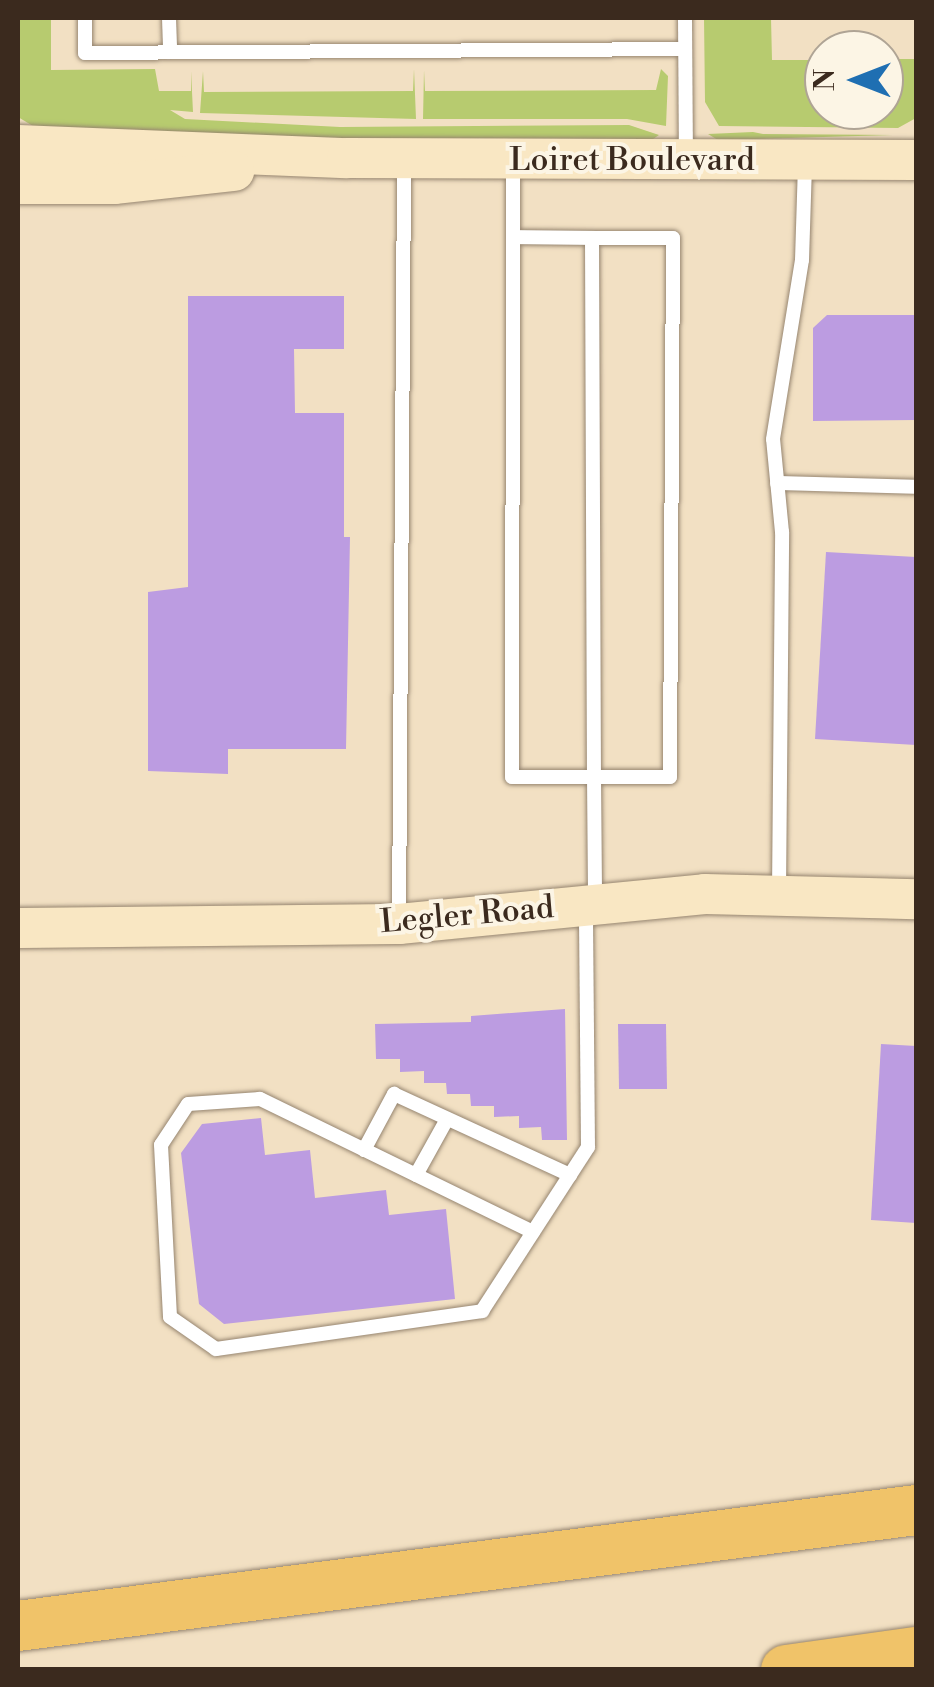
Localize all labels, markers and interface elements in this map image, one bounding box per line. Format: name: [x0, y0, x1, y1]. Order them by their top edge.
north arrow: [804, 30, 904, 130]
text: N: [808, 69, 843, 91]
street label: Loiret Boulevard: [509, 141, 755, 179]
street label: Legler Road: [379, 888, 555, 942]

